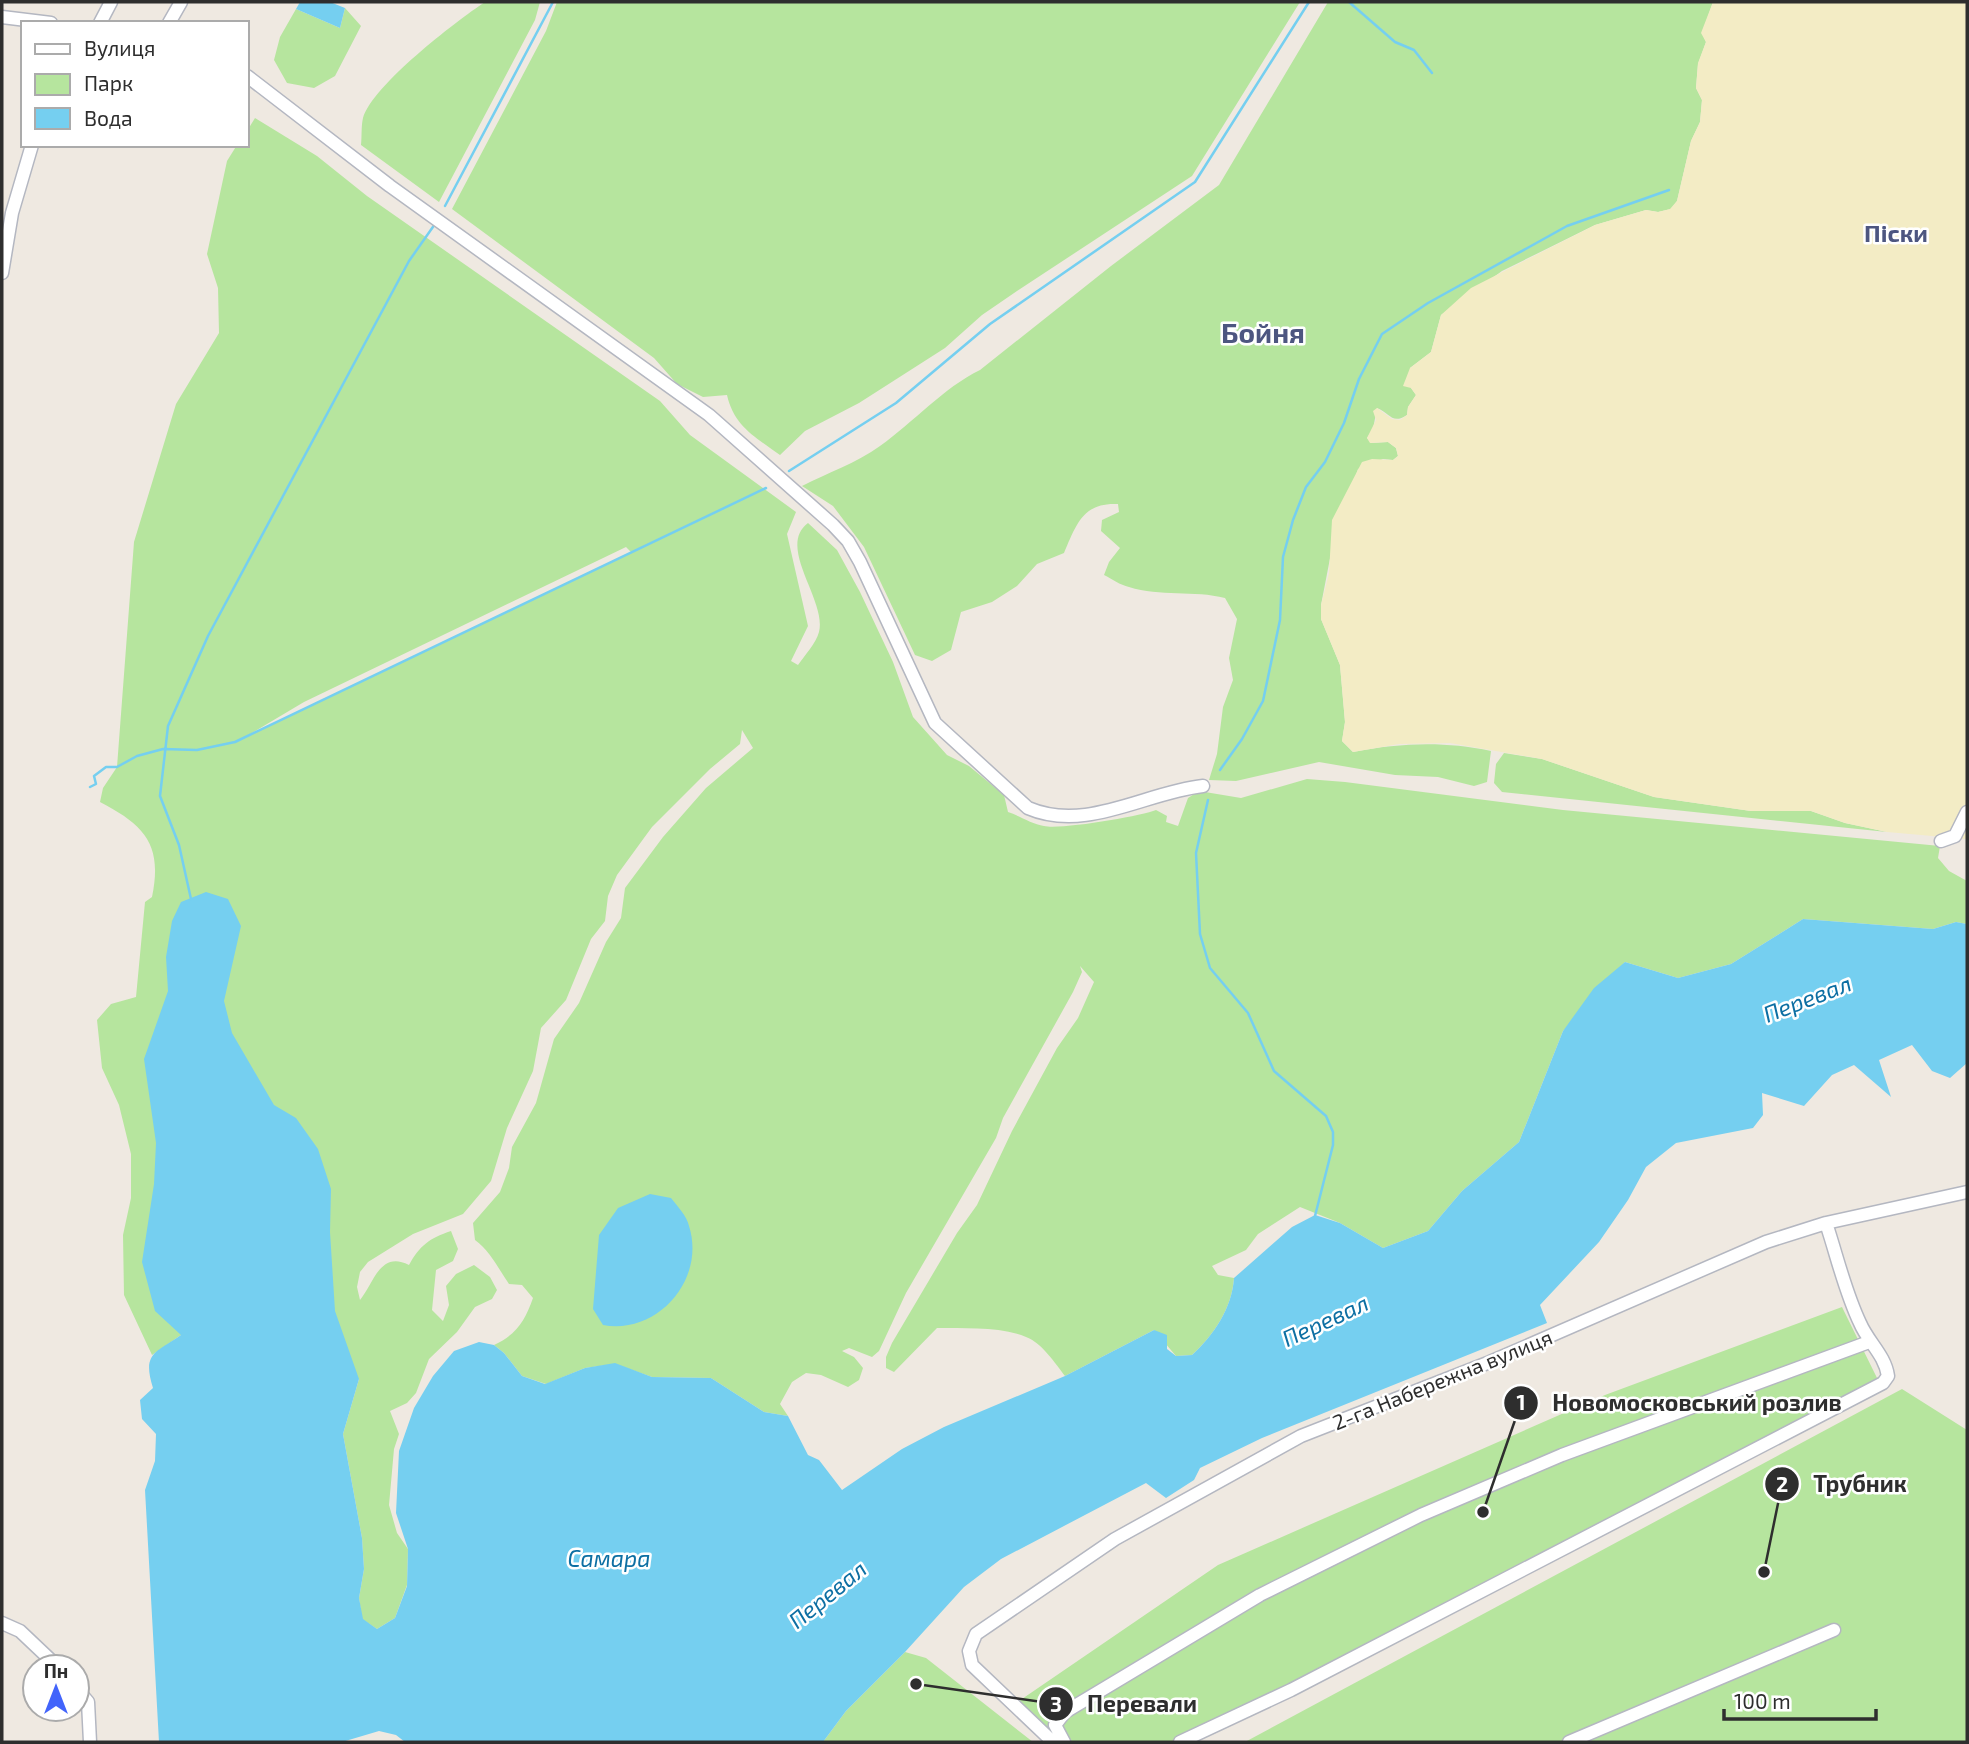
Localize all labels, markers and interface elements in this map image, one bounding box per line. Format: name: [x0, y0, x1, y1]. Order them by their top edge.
legend: [21, 21, 248, 147]
text: Вулиця: [84, 35, 155, 61]
text: Парк: [84, 70, 133, 95]
text: Вода: [84, 105, 133, 130]
district label: Піски: [1864, 218, 1928, 247]
district label: Бойня: [1221, 315, 1305, 349]
water label: Перевал: [1759, 968, 1855, 1028]
water label: Перевал: [1277, 1288, 1373, 1352]
street label: 2-га Набережна вулиця: [1329, 1323, 1556, 1435]
callout: Новомосковський розлив: [1503, 1381, 1856, 1425]
text: Новомосковський розлив: [1552, 1388, 1842, 1416]
text: 1: [1516, 1389, 1526, 1414]
callout: Трубник: [1764, 1462, 1921, 1506]
text: Трубник: [1813, 1469, 1907, 1497]
text: 2: [1776, 1471, 1788, 1496]
water label: Самара: [567, 1544, 651, 1572]
water label: Перевал: [782, 1554, 872, 1634]
north arrow: [21, 1653, 91, 1723]
text: Пн: [44, 1659, 68, 1682]
scale bar: [1724, 1678, 1876, 1722]
callout: Перевали: [1038, 1682, 1211, 1726]
text: 100 m: [1734, 1688, 1791, 1713]
text: Перевали: [1087, 1689, 1197, 1717]
text: 3: [1050, 1691, 1062, 1716]

